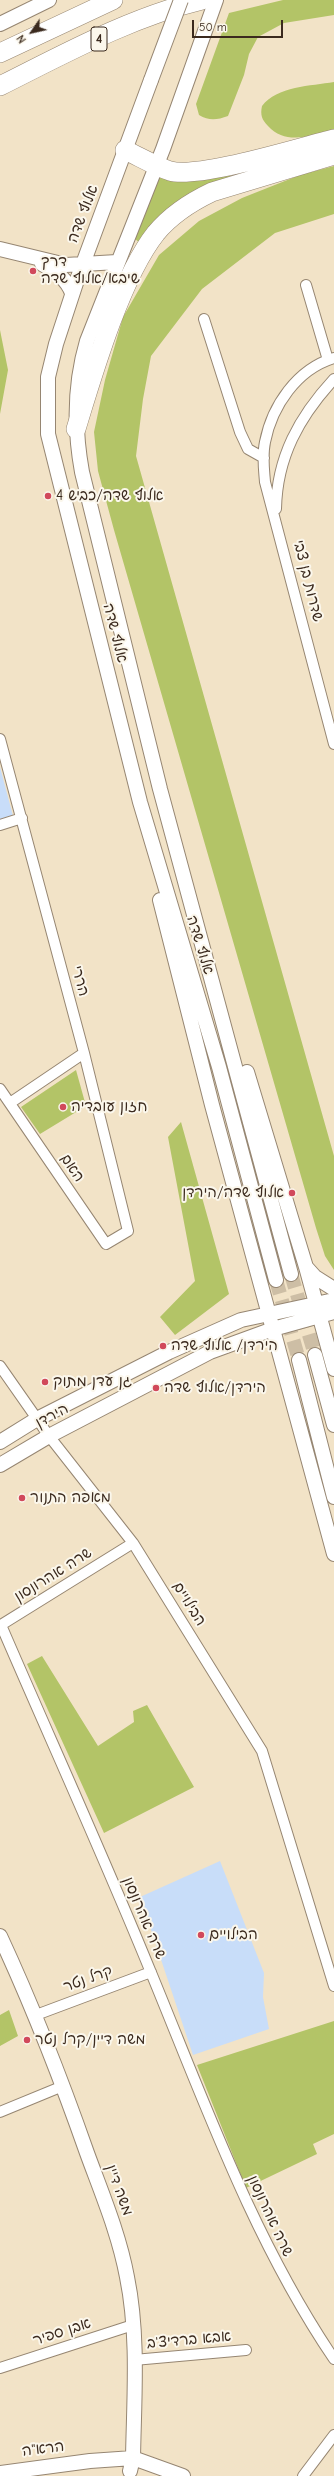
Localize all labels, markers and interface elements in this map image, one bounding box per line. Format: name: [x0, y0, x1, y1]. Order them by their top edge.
north arrow: [12, 12, 52, 52]
scale bar: [194, 12, 285, 38]
text: 50 m: [199, 20, 227, 34]
road number: 4: [91, 27, 107, 51]
text: N: [14, 32, 29, 46]
street label: אלוף שדה: [64, 183, 102, 245]
place label: דרך שיבא/אלוף שדה: [41, 253, 140, 288]
marker: דרך שיבא/אלוף שדה: [28, 266, 38, 276]
place label: אלוף שדה/כביש 4: [56, 487, 163, 505]
marker: אלוף שדה/כביש 4: [43, 491, 53, 501]
street label: שדרות בן צבי: [289, 538, 327, 624]
street label: אלוף שדה: [99, 601, 131, 665]
street label: אלוף שדה: [183, 913, 217, 977]
street label: הררי: [67, 964, 93, 998]
place label: חזון עובדיה: [71, 1098, 147, 1116]
marker: חזון עובדיה: [58, 1102, 68, 1112]
street label: האם: [56, 1151, 88, 1185]
place label: אלוף שדה/הירדן: [182, 1184, 284, 1202]
marker: אלוף שדה/הירדן: [287, 1188, 297, 1198]
place label: הירדן/ אלוף שדה: [171, 1337, 278, 1355]
marker: הירדן/ אלוף שדה: [158, 1341, 168, 1351]
place label: גן עדן מתוק: [53, 1373, 132, 1391]
marker: גן עדן מתוק: [40, 1377, 50, 1387]
place label: הירדן/אלוף שדה: [164, 1379, 266, 1397]
marker: הירדן/אלוף שדה: [151, 1383, 161, 1393]
street label: הירדן: [32, 1400, 72, 1432]
place label: מאפה התנור: [30, 1489, 111, 1507]
marker: מאפה התנור: [17, 1493, 27, 1503]
street label: שרה אהרונסון: [11, 1544, 95, 1606]
street label: הבילויים: [168, 1579, 210, 1629]
street label: שרה אהרונסון: [119, 1874, 169, 1962]
place label: הבילויים: [209, 1926, 258, 1944]
marker: הבילויים: [196, 1930, 206, 1940]
street label: קרל נטר: [61, 1962, 115, 1996]
place label: משה דיין/קרל נטר: [35, 2031, 145, 2049]
marker: משה דיין/קרל נטר: [22, 2035, 32, 2045]
street label: משה דיין: [101, 2162, 137, 2218]
street label: שרה אהרונסון: [243, 2172, 297, 2260]
street label: אבן ספיר: [31, 2314, 93, 2350]
street label: אבא ברדיצ'ב: [146, 2327, 232, 2353]
street label: הרא"ה: [21, 2437, 65, 2461]

